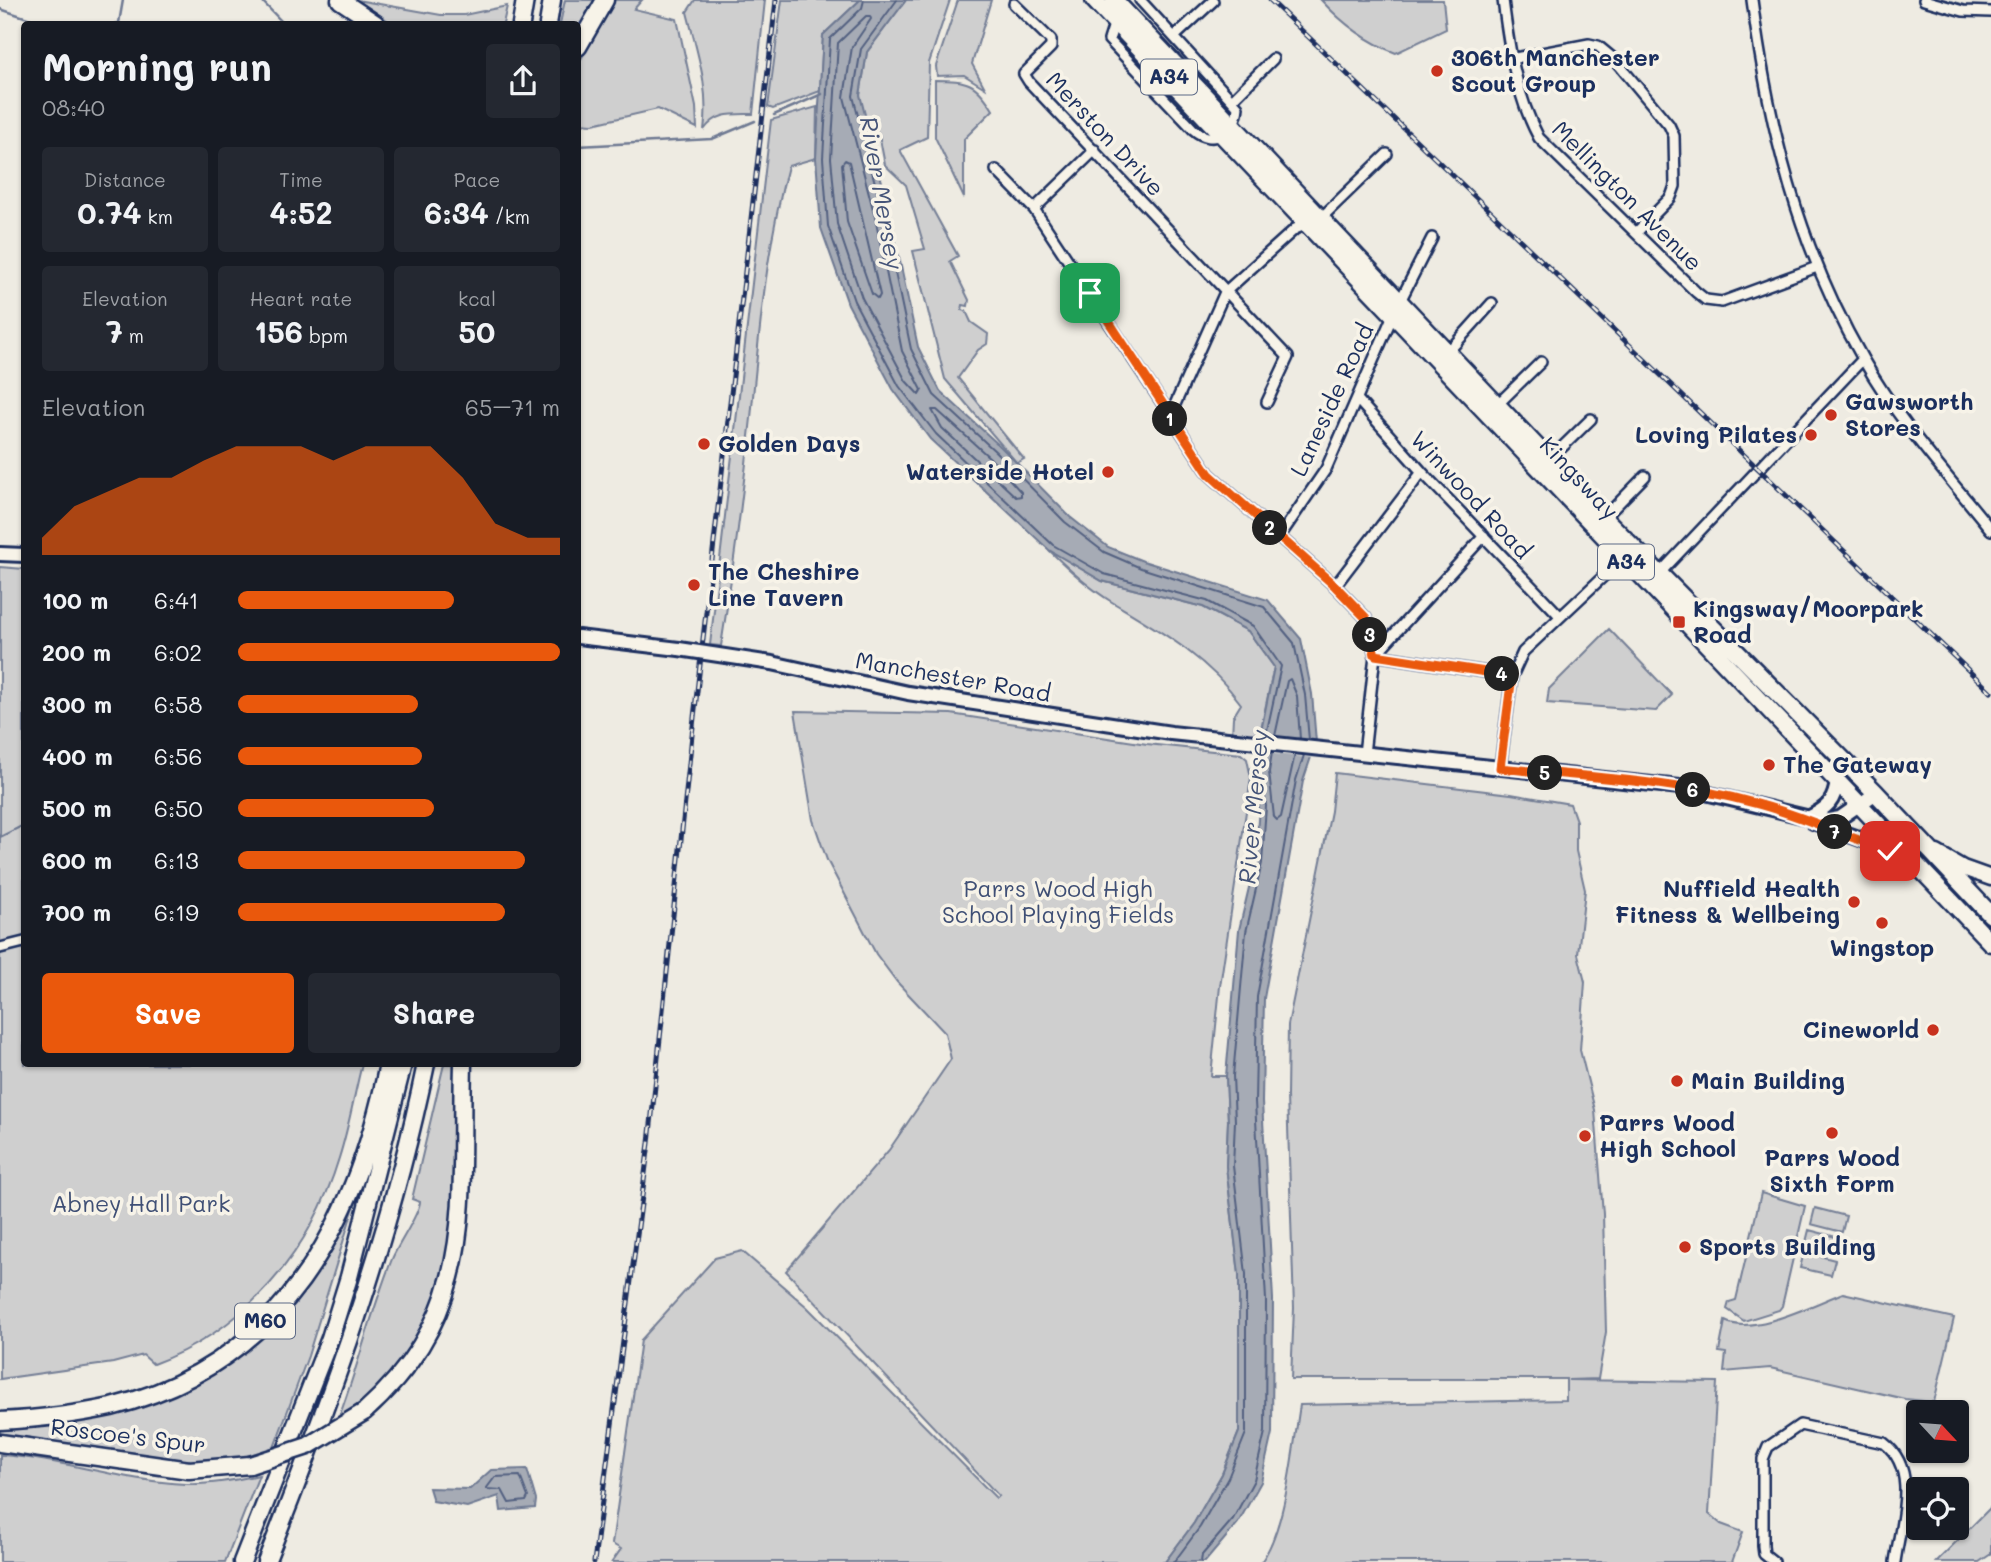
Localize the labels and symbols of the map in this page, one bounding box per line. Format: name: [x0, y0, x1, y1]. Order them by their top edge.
place label: 306th Manchester Scout Group: [1451, 42, 1660, 98]
road number: A34: [1141, 60, 1197, 94]
marker: 306th Manchester Scout Group: [1429, 63, 1445, 79]
street label: Merston Drive: [1040, 65, 1171, 202]
water label: River Mersey: [854, 114, 911, 272]
street label: Mellington Avenue: [1546, 114, 1709, 277]
pin: [1060, 263, 1120, 323]
street label: Laneside Road: [1283, 318, 1380, 481]
place label: Gawsworth Stores: [1845, 386, 1973, 442]
pin: 1: [1152, 402, 1188, 436]
marker: Gawsworth Stores: [1823, 407, 1839, 423]
place label: Loving Pilates: [1635, 419, 1797, 449]
street label: Winwood Road: [1405, 424, 1539, 565]
marker: Loving Pilates: [1803, 427, 1819, 443]
place label: Golden Days: [718, 428, 860, 458]
street label: Kingsway: [1534, 430, 1626, 525]
marker: Golden Days: [696, 436, 712, 452]
place label: Waterside Hotel: [906, 456, 1094, 486]
marker: Waterside Hotel: [1100, 464, 1116, 480]
pin: 2: [1252, 510, 1288, 546]
road number: A34: [1598, 544, 1654, 580]
place label: The Cheshire Line Tavern: [708, 556, 860, 612]
marker: The Cheshire Line Tavern: [686, 577, 702, 593]
place label: Kingsway/Moorpark Road: [1693, 593, 1924, 649]
marker: Kingsway/Moorpark Road: [1671, 614, 1687, 630]
pin: 3: [1352, 618, 1388, 652]
street label: Manchester Road: [853, 644, 1053, 708]
pin: 4: [1484, 656, 1520, 692]
water label: River Mersey: [1230, 728, 1275, 885]
place label: The Gateway: [1783, 749, 1932, 779]
pin: 5: [1528, 756, 1562, 790]
marker: The Gateway: [1761, 757, 1777, 773]
pin: 6: [1676, 772, 1710, 808]
pin: 7: [1818, 814, 1853, 850]
pin: [1860, 821, 1920, 881]
park label: Parrs Wood High School Playing Fields: [942, 873, 1174, 929]
place label: Nuffield Health Fitness & Wellbeing: [1615, 873, 1840, 929]
marker: Nuffield Health Fitness & Wellbeing: [1846, 894, 1862, 910]
marker: Wingstop: [1874, 915, 1890, 931]
place label: Wingstop: [1830, 932, 1934, 962]
place label: Cineworld: [1803, 1014, 1919, 1044]
marker: Cineworld: [1925, 1022, 1941, 1038]
place label: Main Building: [1691, 1065, 1845, 1095]
marker: Main Building: [1669, 1073, 1685, 1089]
place label: Parrs Wood High School: [1599, 1107, 1736, 1163]
marker: Parrs Wood Sixth Form: [1824, 1125, 1840, 1141]
marker: Parrs Wood High School: [1577, 1128, 1593, 1144]
place label: Parrs Wood Sixth Form: [1764, 1142, 1900, 1198]
park label: Abney Hall Park: [52, 1188, 230, 1218]
place label: Sports Building: [1699, 1231, 1876, 1261]
marker: Sports Building: [1677, 1239, 1693, 1255]
road number: M60: [235, 1304, 295, 1338]
north arrow: [1906, 1400, 1969, 1463]
street label: Roscoe's Spur: [49, 1411, 207, 1459]

